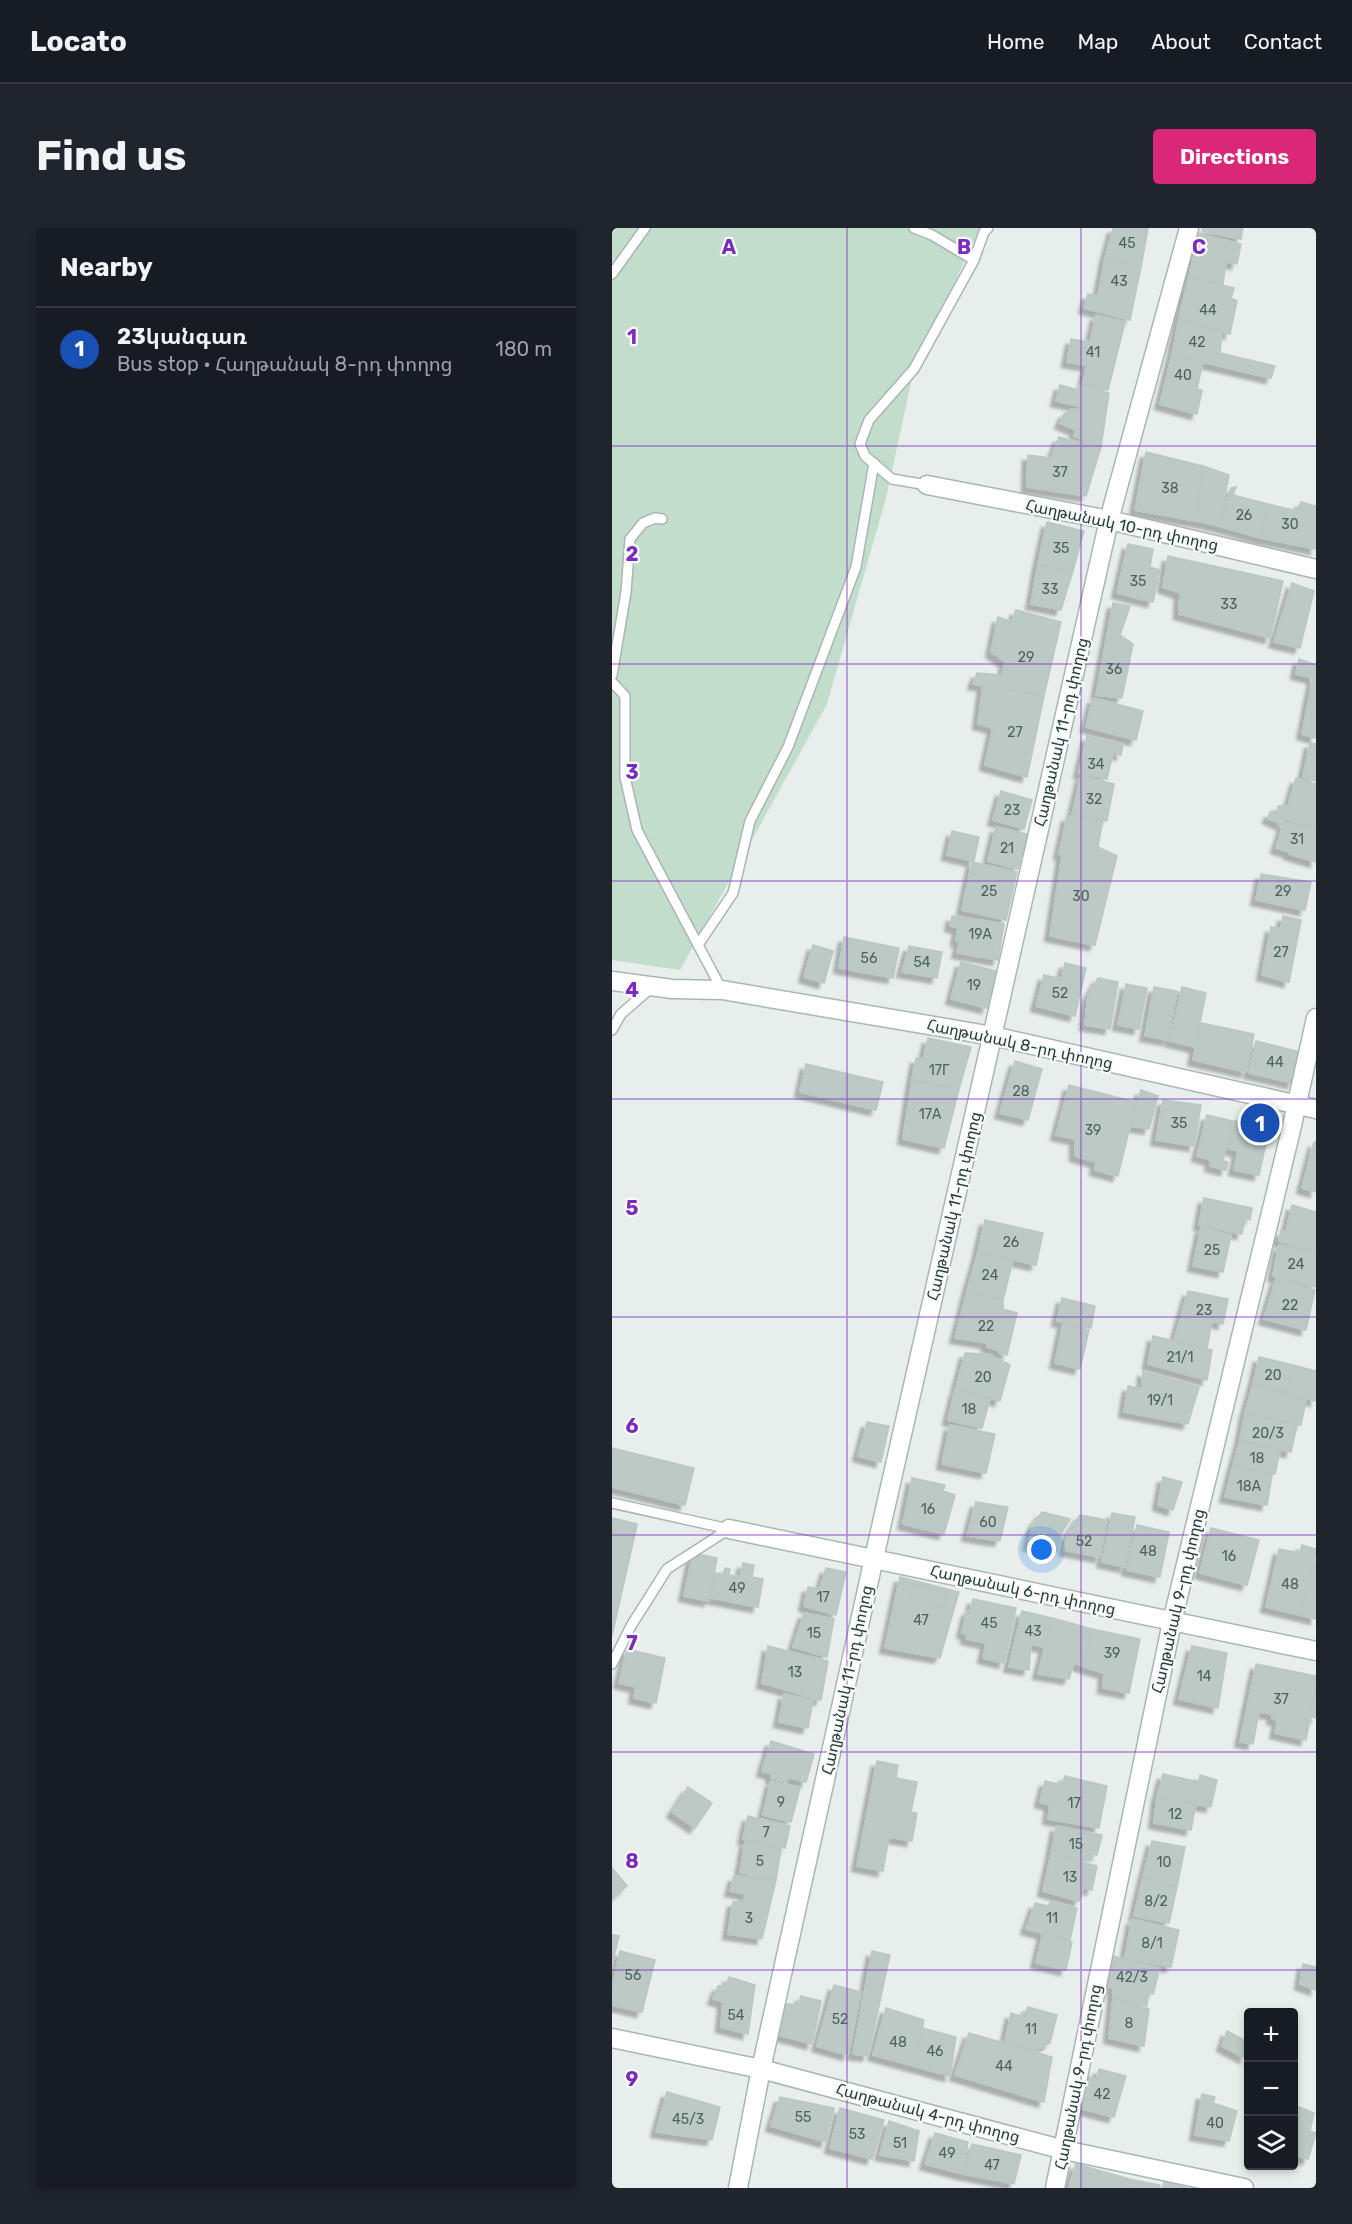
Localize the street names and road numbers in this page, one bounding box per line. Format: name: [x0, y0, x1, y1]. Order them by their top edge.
street label: Հաղթանակ 10-րդ փողոց: [1024, 495, 1220, 555]
street label: Հաղթանակ 11-րդ փողոց: [1030, 636, 1092, 828]
street label: Հաղթանակ 8-րդ փողոց: [925, 1015, 1115, 1073]
street label: Հաղթանակ 11-րդ փողոց: [923, 1110, 985, 1302]
street label: Հաղթանակ 9-րդ փողոց: [1147, 1507, 1209, 1695]
street label: Հաղթանակ 6-րդ փողոց: [928, 1561, 1118, 1619]
street label: Հաղթանակ 11-րդ փողոց: [818, 1583, 876, 1777]
street label: Հաղթանակ 9-րդ փողոց: [1051, 1982, 1105, 2172]
street label: Հաղթանակ 4-րդ փողոց: [834, 2079, 1022, 2147]

